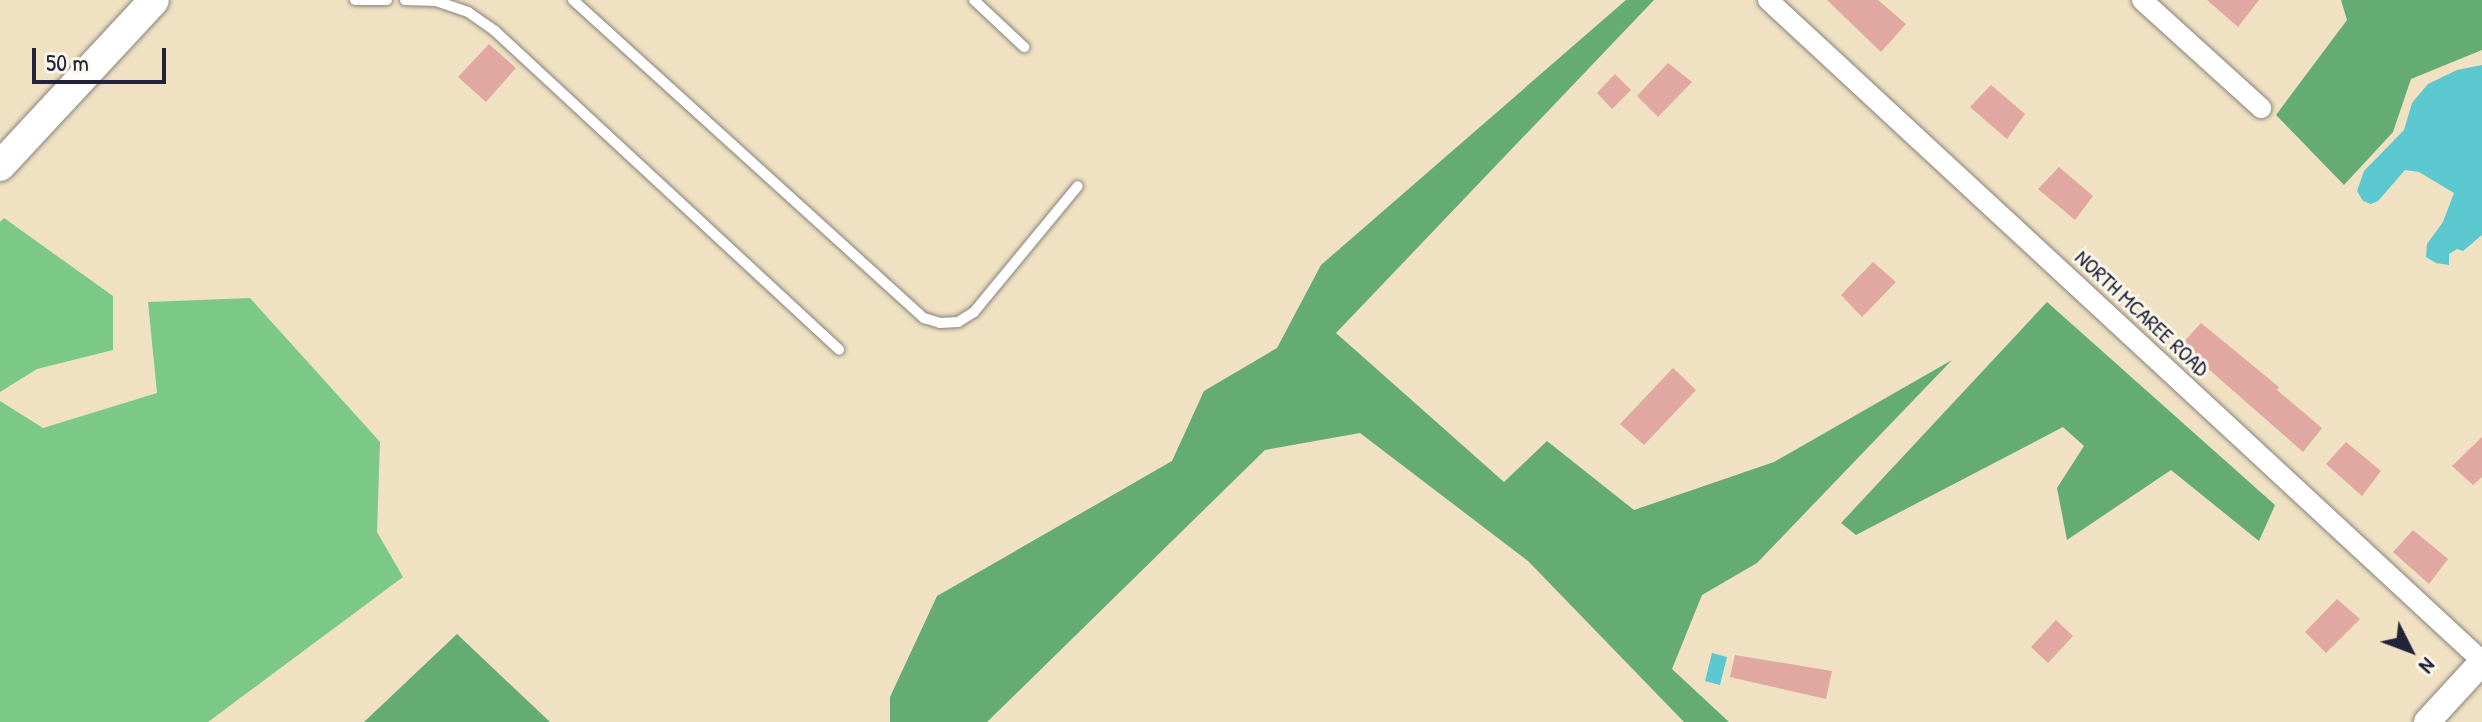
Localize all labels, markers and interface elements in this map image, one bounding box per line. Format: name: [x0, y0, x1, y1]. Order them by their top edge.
scale bar: [36, 32, 170, 82]
text: 50 m: [46, 46, 89, 78]
street label: NORTH MCAREE ROAD: [2070, 244, 2214, 382]
north arrow: [2370, 610, 2450, 690]
text: N: [2413, 652, 2443, 680]

